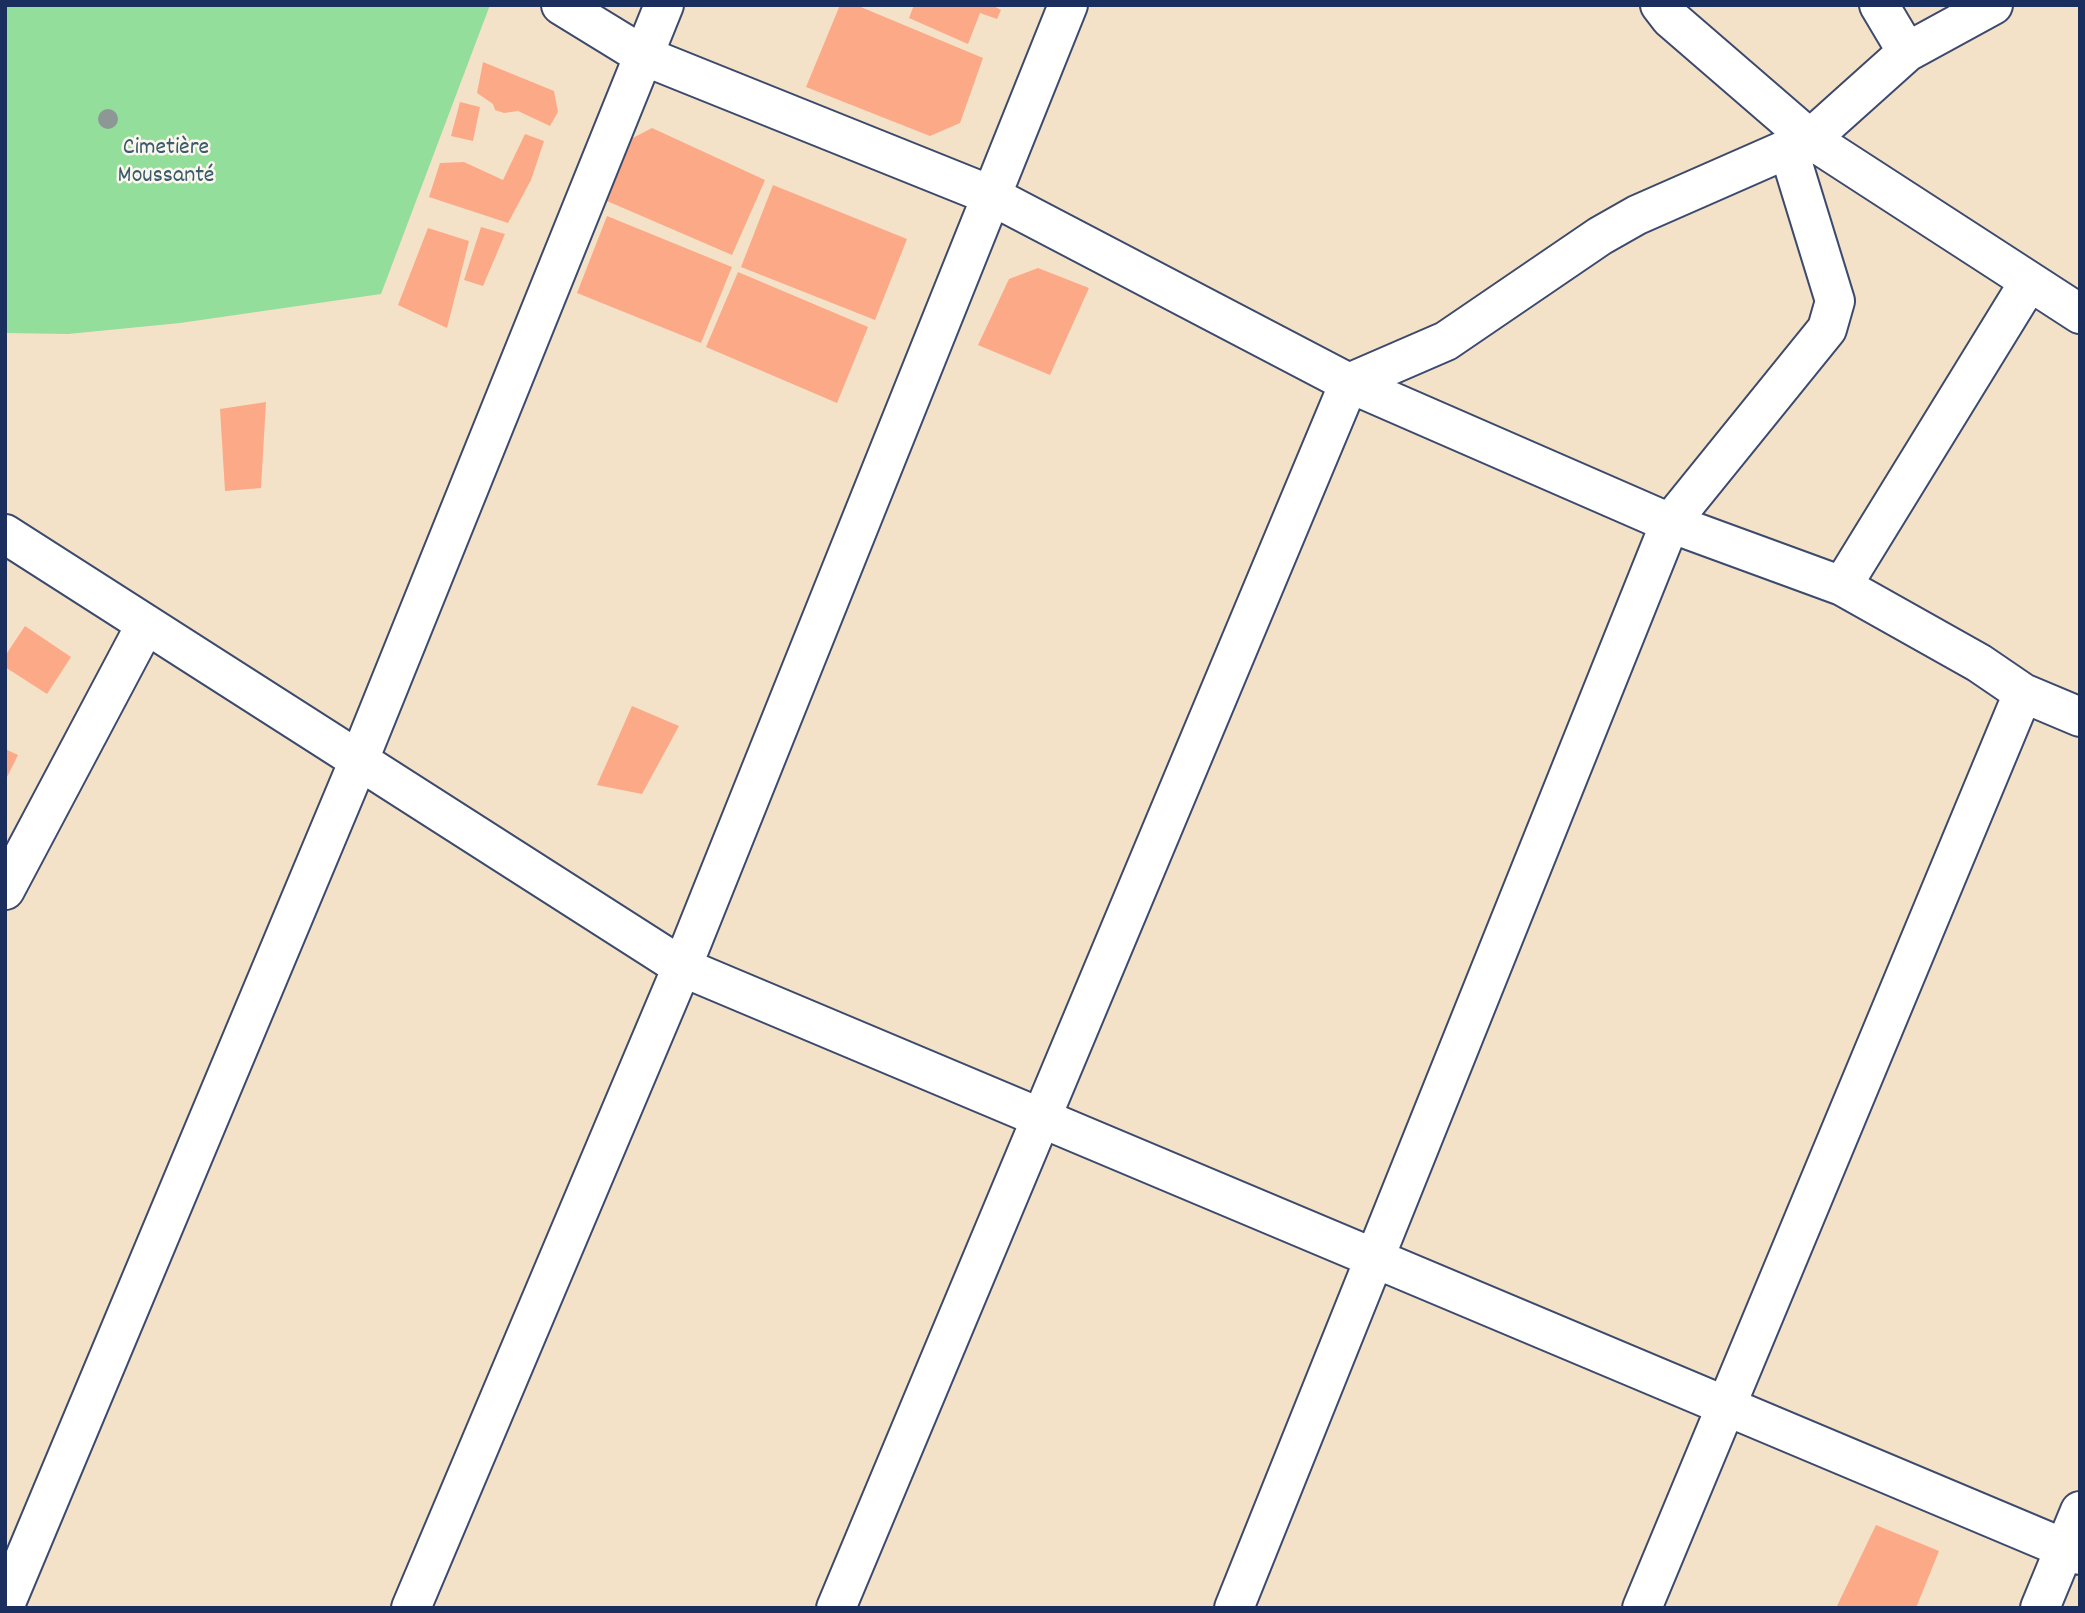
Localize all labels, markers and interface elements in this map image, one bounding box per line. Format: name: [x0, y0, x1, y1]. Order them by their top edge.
park label: Cimetière Moussanté: [118, 136, 214, 192]

